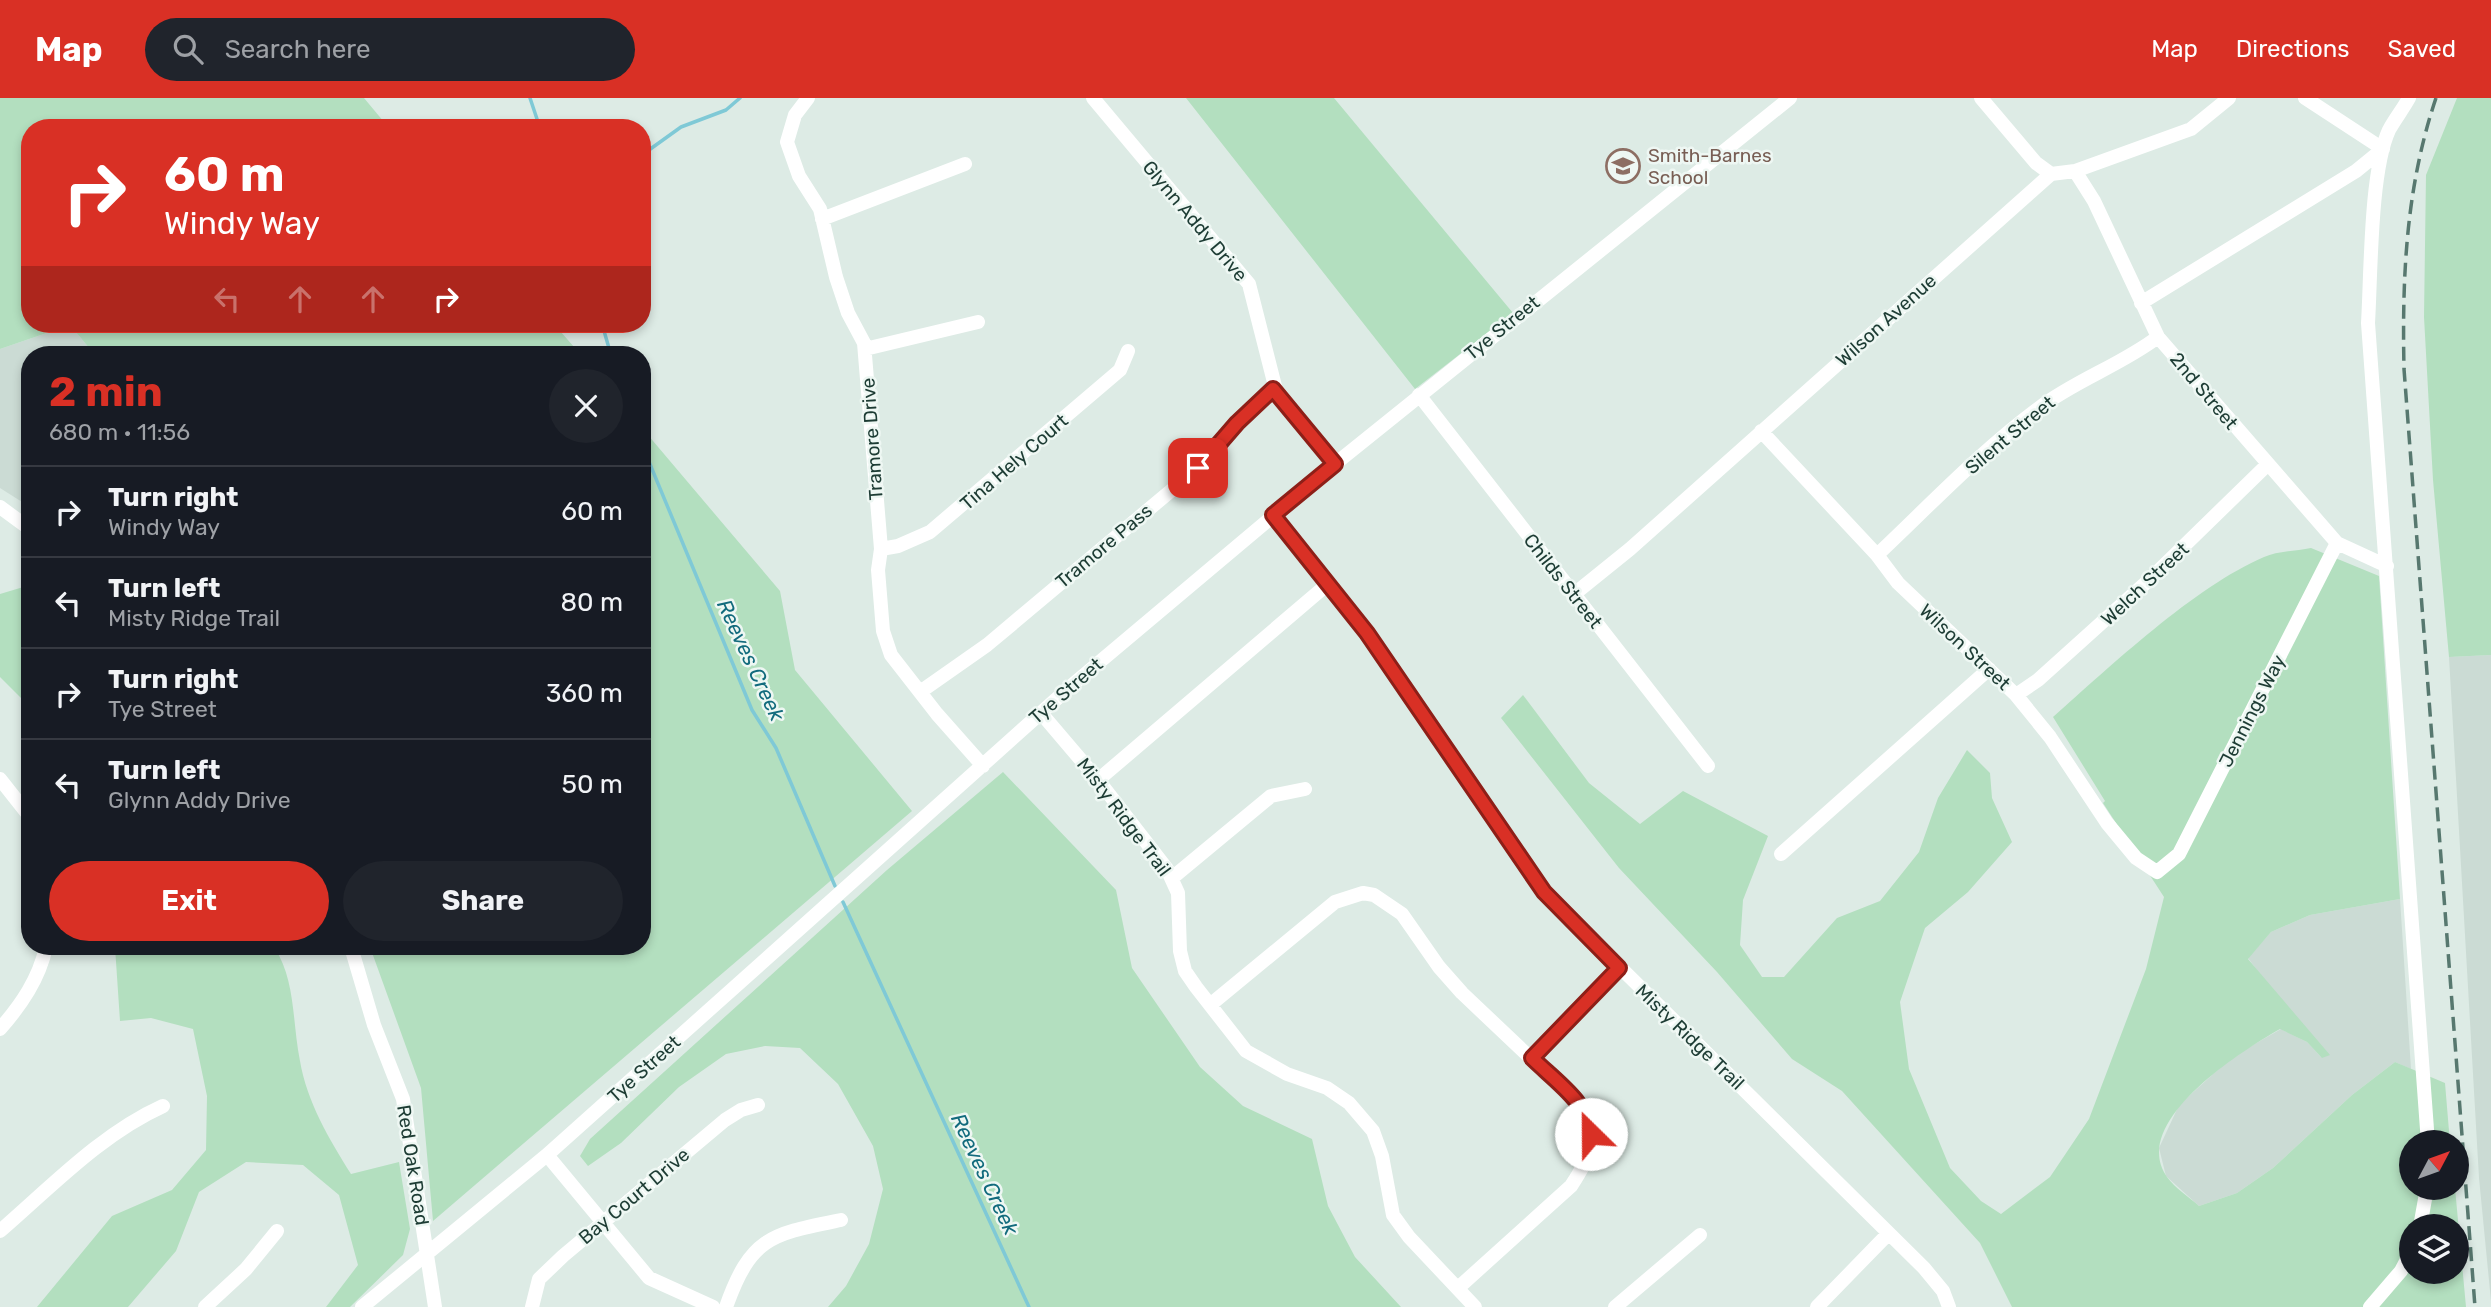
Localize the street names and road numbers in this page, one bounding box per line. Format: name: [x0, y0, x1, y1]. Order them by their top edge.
street label: Glynn Addy Drive: [1138, 156, 1252, 286]
street label: Wilson Avenue: [1831, 269, 1941, 371]
street label: Tye Street: [1460, 290, 1545, 365]
street label: 2nd Street: [2165, 348, 2243, 435]
street label: Tramore Drive: [856, 377, 888, 501]
street label: Silent Street: [1960, 390, 2060, 479]
street label: Tina Hely Court: [955, 409, 1073, 515]
street label: Tramore Pass: [1051, 499, 1157, 593]
street label: Childs Street: [1519, 529, 1608, 633]
street label: Welch Street: [2096, 537, 2194, 631]
street label: Wilson Street: [1915, 599, 2016, 695]
street label: Jennings Way: [2214, 651, 2290, 771]
street label: Tye Street: [1025, 652, 1108, 729]
street label: Misty Ridge Trail: [1072, 753, 1176, 881]
street label: Misty Ridge Trail: [1631, 979, 1749, 1095]
street label: Tye Street: [603, 1030, 685, 1108]
street label: Red Oak Road: [392, 1103, 434, 1227]
street label: Bay Court Drive: [574, 1143, 694, 1249]

